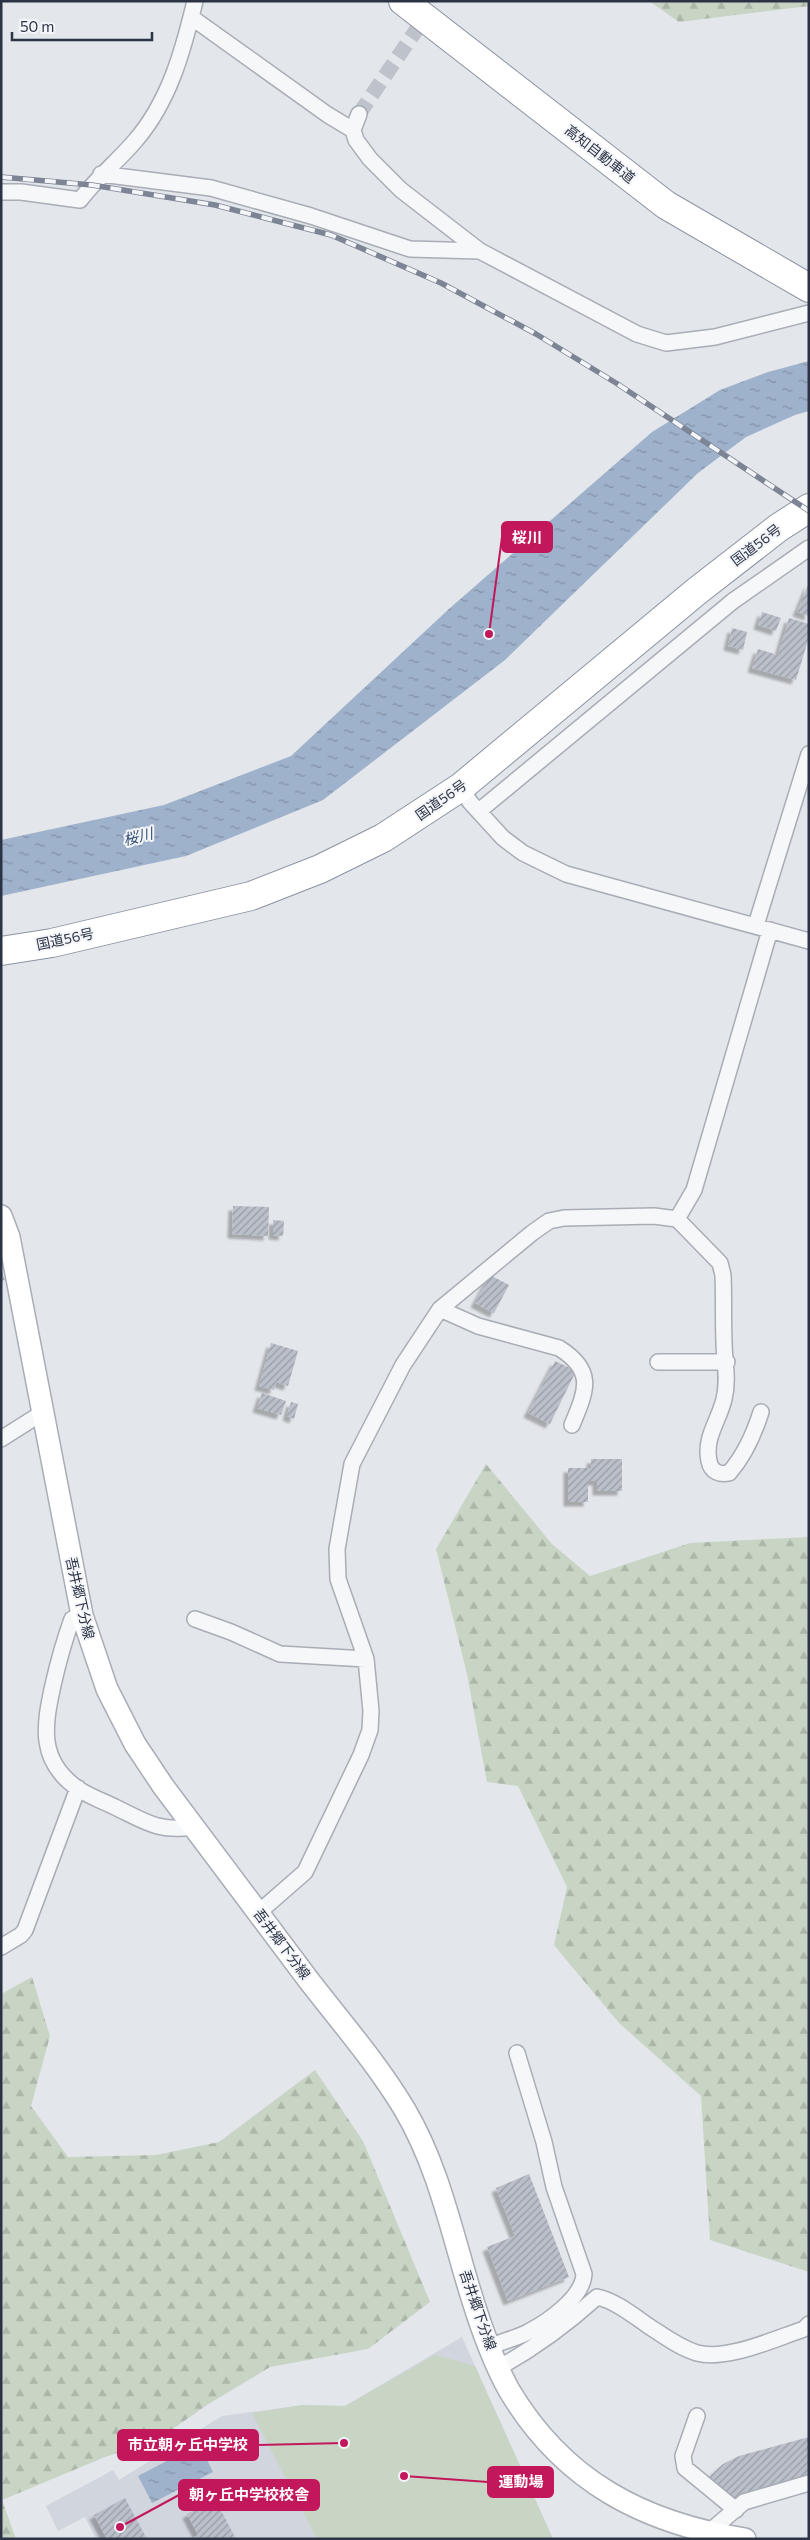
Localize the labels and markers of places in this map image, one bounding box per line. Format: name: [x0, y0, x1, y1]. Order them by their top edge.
callout: 桜川: [502, 522, 552, 552]
callout: 市立朝ヶ丘中学校: [118, 2430, 258, 2460]
callout: 運動場: [488, 2467, 553, 2497]
callout: 朝ヶ丘中学校校舎: [179, 2480, 319, 2510]

